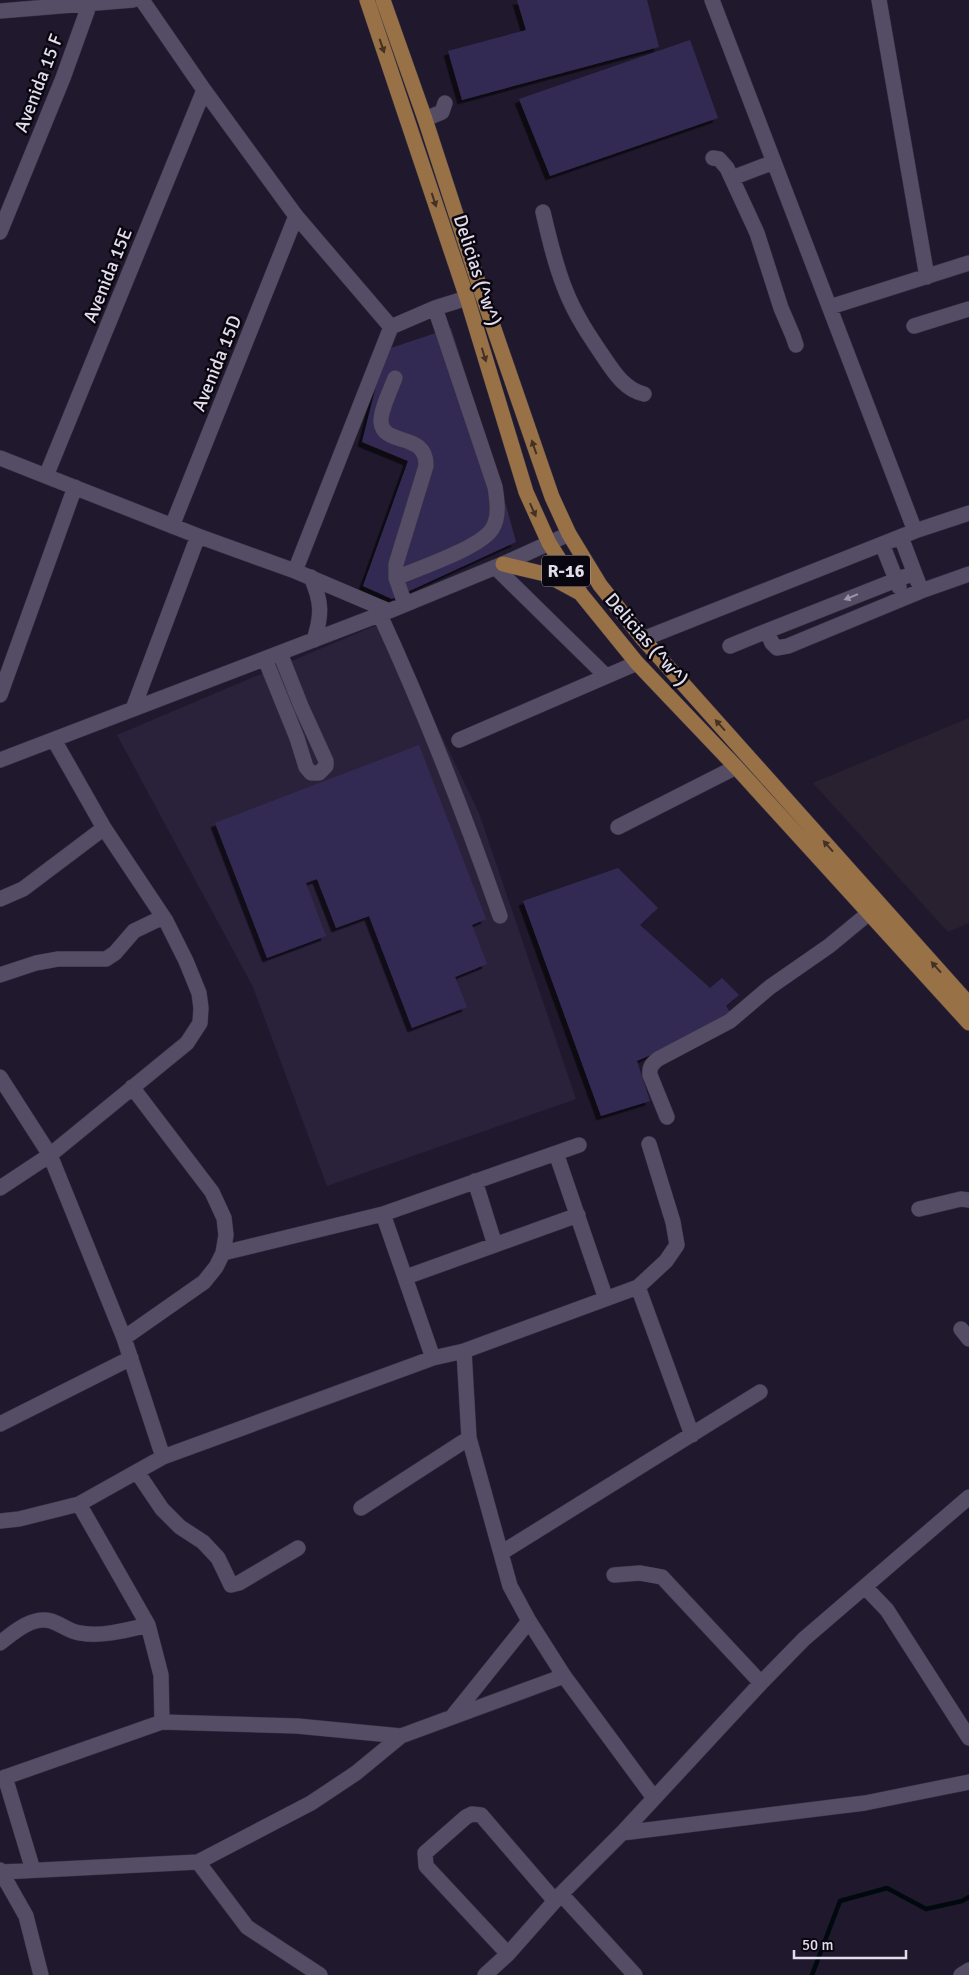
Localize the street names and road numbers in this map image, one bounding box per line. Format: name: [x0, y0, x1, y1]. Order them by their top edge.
street label: Avenida 15 F: [9, 31, 69, 136]
street label: Delicias (^w^): [448, 212, 506, 329]
street label: Avenida 15E: [78, 225, 138, 326]
street label: Avenida 15D: [187, 312, 247, 415]
road number: R-16: [542, 556, 590, 586]
street label: Delicias (^w^): [599, 588, 693, 691]

